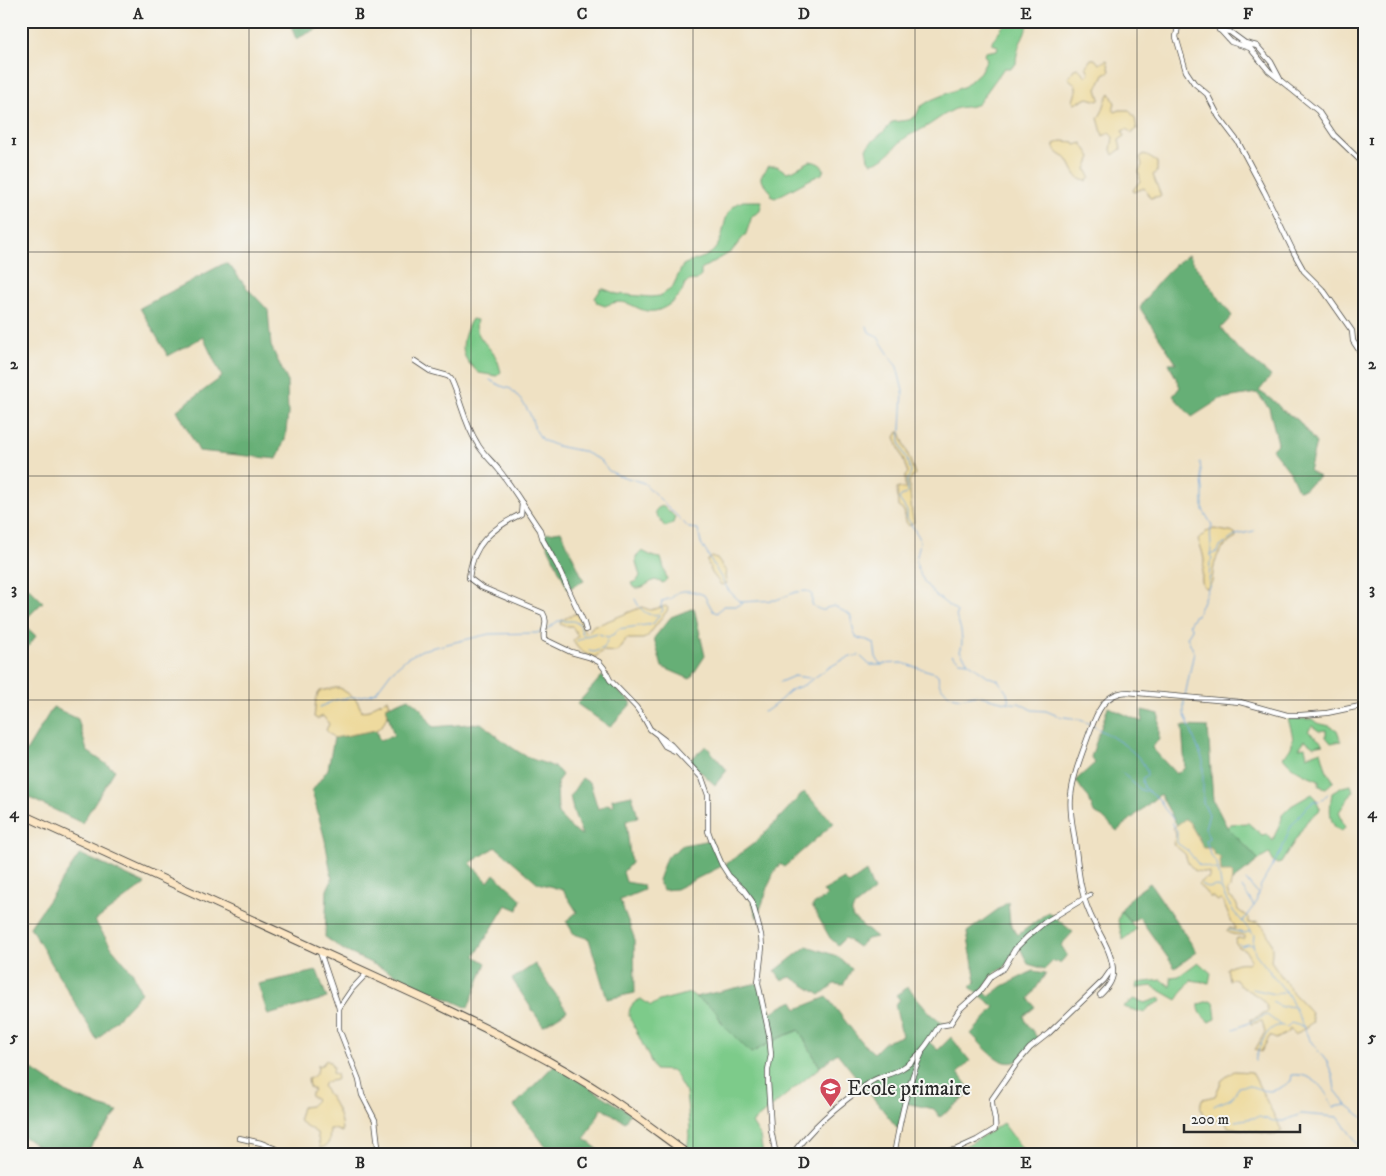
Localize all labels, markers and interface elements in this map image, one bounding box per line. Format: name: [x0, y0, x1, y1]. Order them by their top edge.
text: A: [132, 4, 144, 24]
text: B: [355, 4, 365, 24]
text: C: [577, 4, 587, 24]
text: D: [798, 4, 810, 24]
text: E: [1020, 4, 1032, 24]
text: F: [1243, 4, 1253, 24]
text: 1: [11, 130, 17, 150]
text: 1: [1369, 130, 1375, 150]
text: 2: [10, 354, 19, 374]
text: 2: [1368, 354, 1377, 374]
text: 3: [11, 579, 17, 599]
text: 3: [1369, 579, 1375, 599]
text: 4: [8, 803, 19, 823]
text: 4: [1366, 803, 1377, 823]
text: 5: [9, 1027, 18, 1047]
text: 5: [1367, 1027, 1376, 1047]
school or university icon: Ecole primaire: [819, 1076, 843, 1107]
place label: Ecole primaire: [847, 1076, 971, 1102]
scale bar: [1184, 1101, 1300, 1133]
text: 200 m: [1191, 1110, 1229, 1129]
text: A: [132, 1153, 144, 1173]
text: B: [355, 1153, 365, 1173]
text: C: [577, 1153, 587, 1173]
text: D: [798, 1153, 810, 1173]
text: E: [1020, 1153, 1032, 1173]
text: F: [1243, 1153, 1253, 1173]

